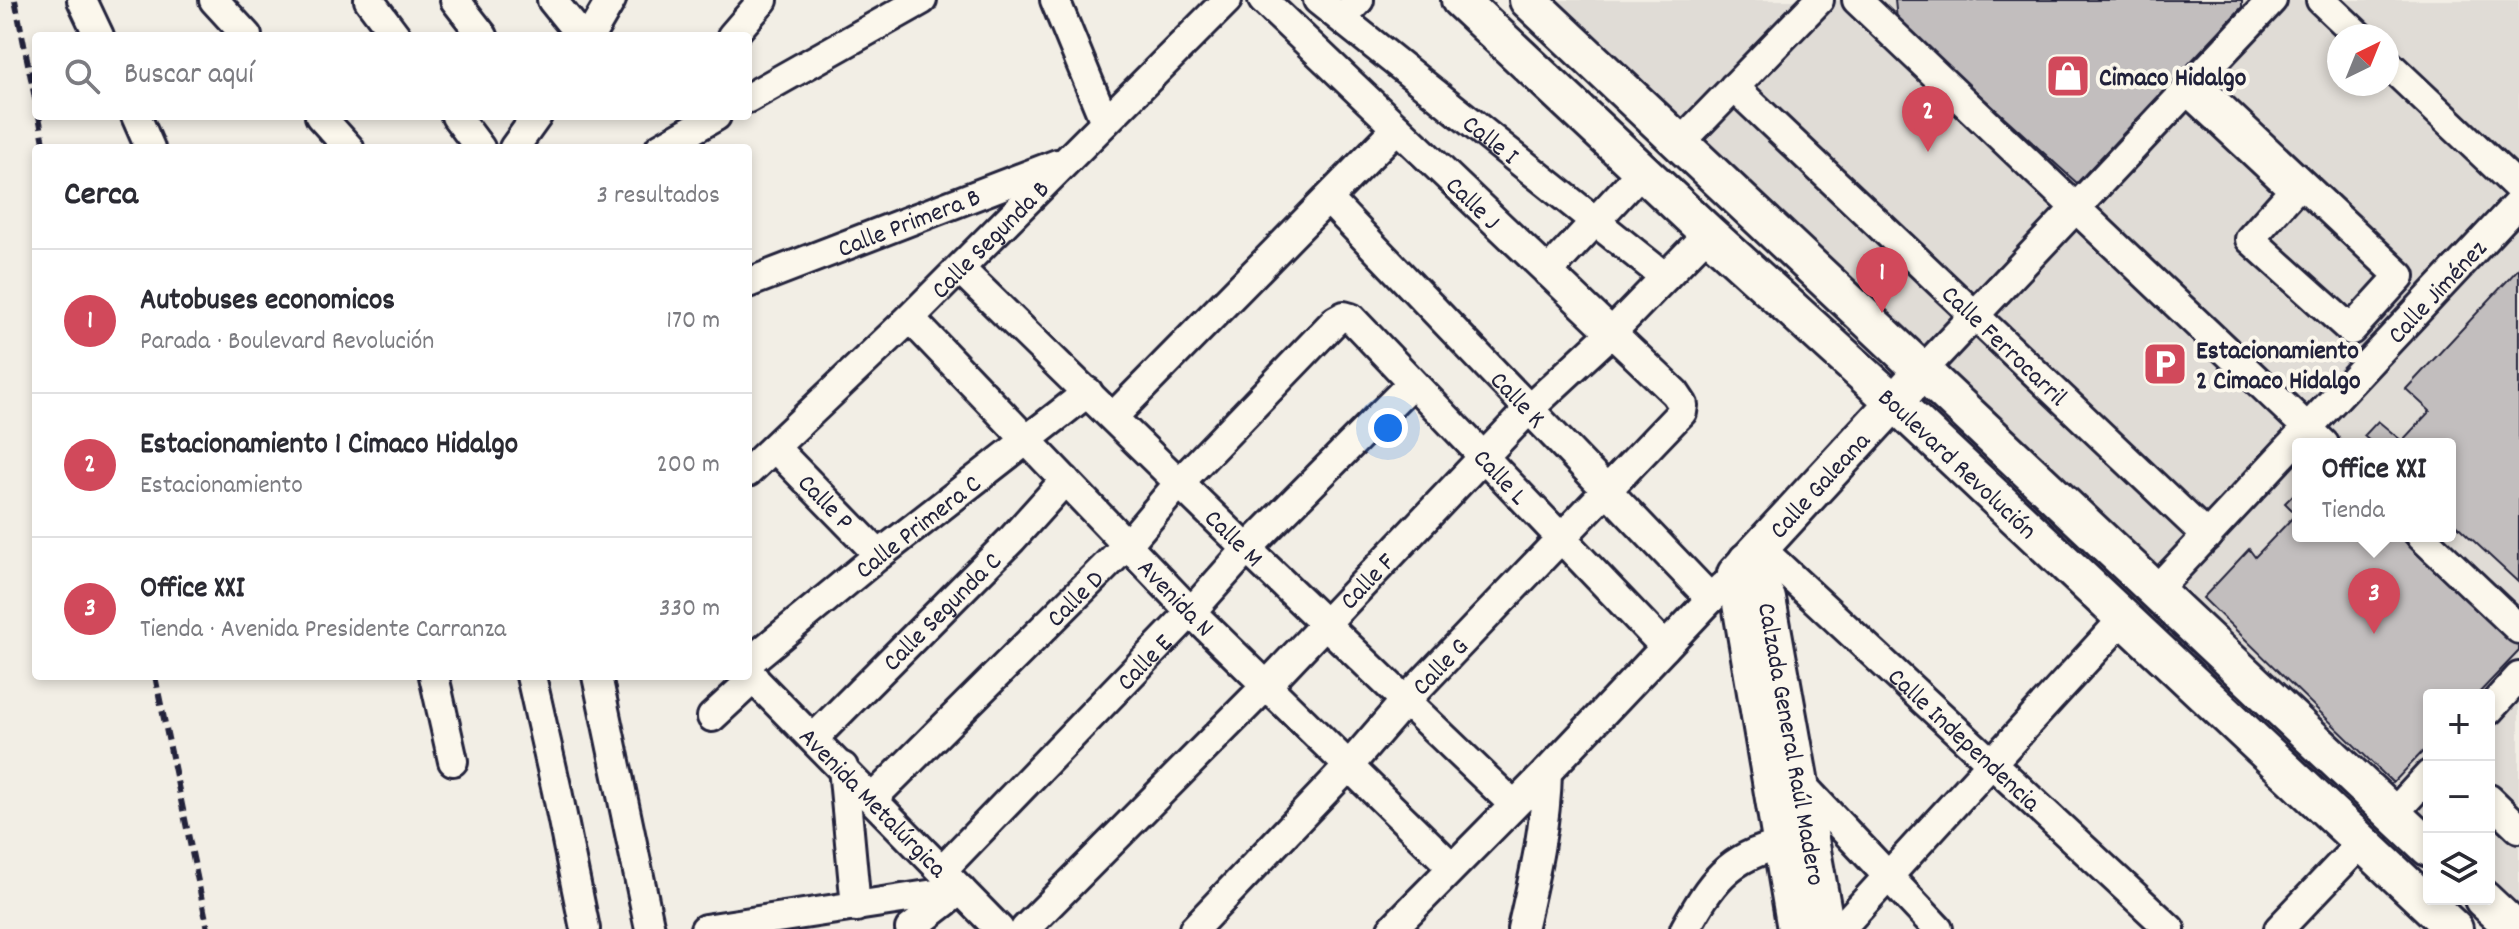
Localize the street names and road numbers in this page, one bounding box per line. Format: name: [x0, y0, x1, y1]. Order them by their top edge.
street label: Calle I: [1453, 107, 1525, 175]
street label: Calle J: [1436, 169, 1508, 240]
street label: Calle Segunda B: [924, 173, 1060, 309]
street label: Calle Primera B: [833, 180, 987, 269]
street label: Calle Jiménez: [2380, 232, 2497, 354]
street label: Calle Ferrocarril: [1931, 278, 2074, 416]
street label: Calle K: [1480, 364, 1553, 438]
street label: Boulevard Revolución: [1868, 381, 2044, 549]
street label: Calle Galeana: [1762, 424, 1881, 549]
street label: Calle L: [1463, 442, 1535, 515]
street label: Calle P: [788, 467, 861, 540]
street label: Calle Primera C: [848, 467, 990, 589]
street label: Calle M: [1194, 502, 1270, 577]
street label: Calle Segunda C: [875, 545, 1012, 681]
street label: Calle F: [1333, 546, 1405, 620]
street label: Avenida N: [1127, 552, 1221, 647]
street label: Calle D: [1039, 563, 1114, 637]
street label: Calzada General Raúl Madero: [1746, 600, 1833, 889]
street label: Calle E: [1109, 627, 1183, 701]
street label: Calle G: [1405, 630, 1479, 705]
street label: Calle Independencia: [1878, 660, 2048, 822]
street label: Avenida Metalúrgica: [789, 720, 955, 888]

